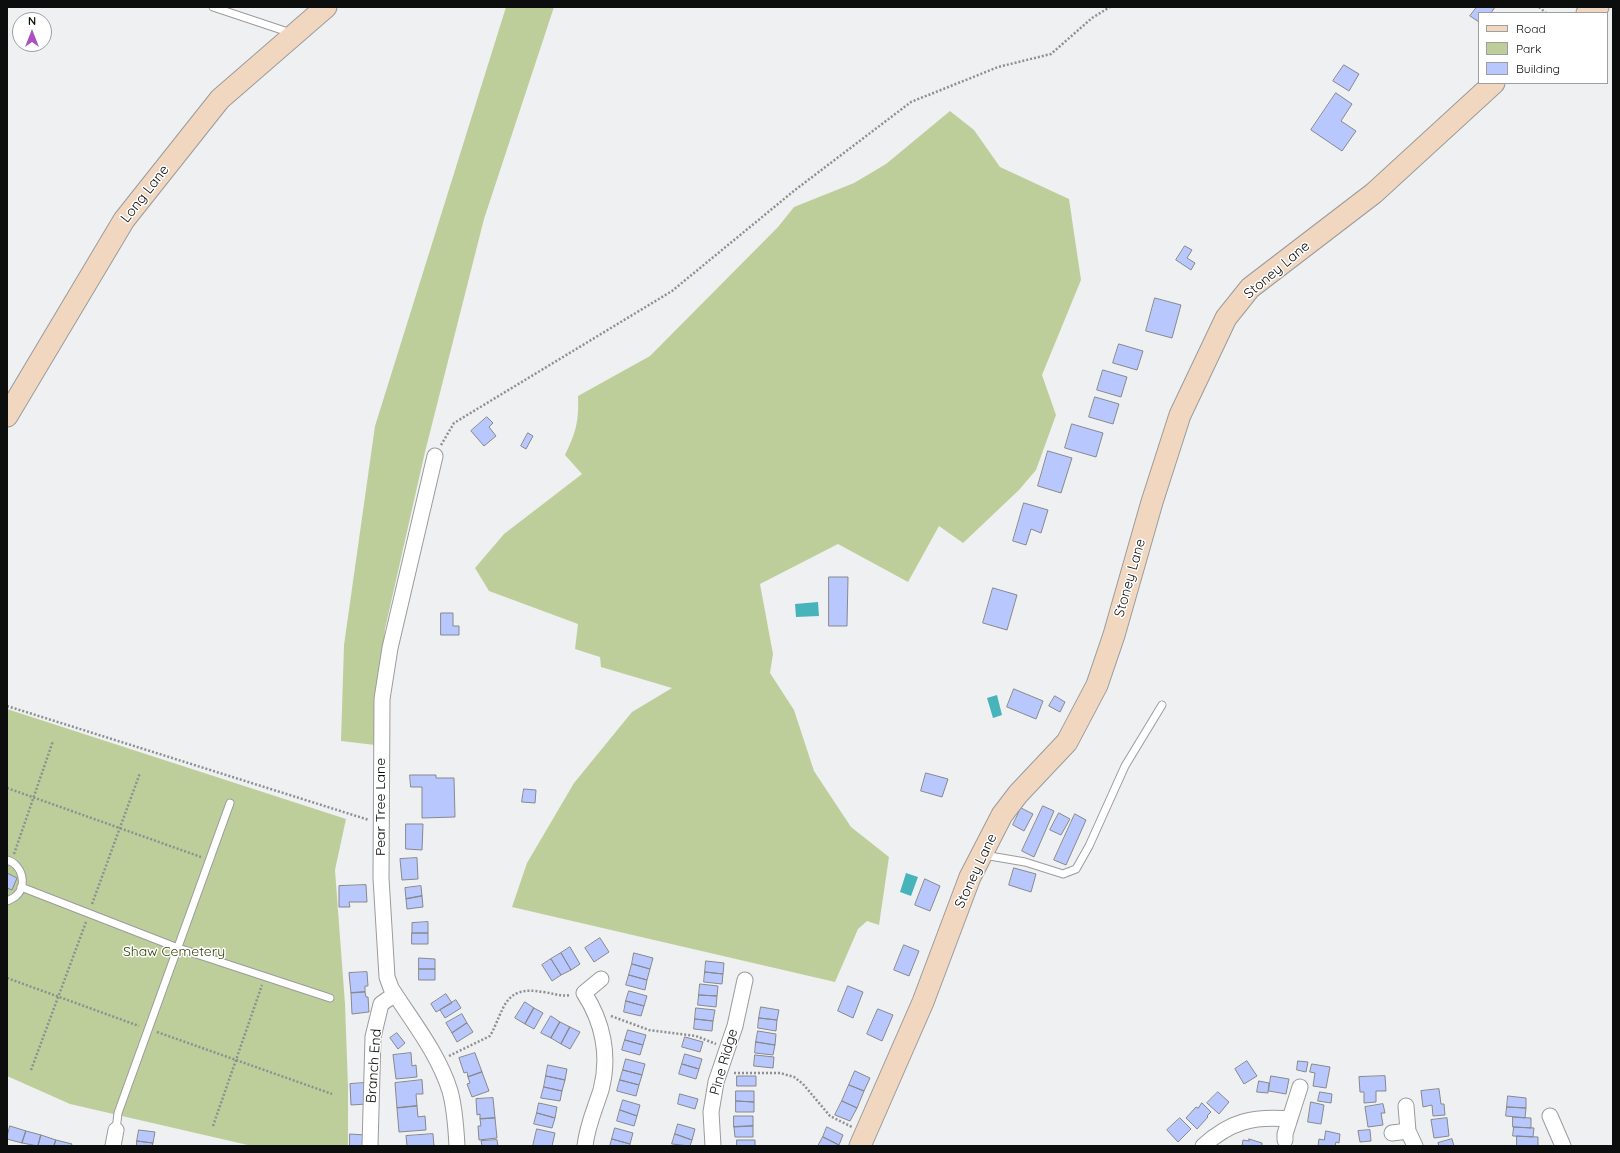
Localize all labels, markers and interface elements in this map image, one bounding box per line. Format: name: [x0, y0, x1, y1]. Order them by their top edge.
north arrow: [12, 12, 52, 52]
legend: [1478, 12, 1608, 84]
text: N: [28, 14, 36, 28]
text: Road: [1516, 21, 1546, 36]
text: Park: [1516, 41, 1541, 56]
text: Building: [1516, 61, 1560, 76]
street label: Long Lane: [117, 162, 173, 226]
street label: Stoney Lane: [1241, 238, 1313, 302]
street label: Stoney Lane: [1111, 537, 1149, 619]
street label: Pear Tree Lane: [373, 758, 389, 856]
street label: Stoney Lane: [951, 831, 1001, 911]
park label: Shaw Cemetery: [123, 944, 225, 960]
street label: Pine Ridge: [706, 1027, 742, 1097]
street label: Branch End: [363, 1028, 385, 1104]

